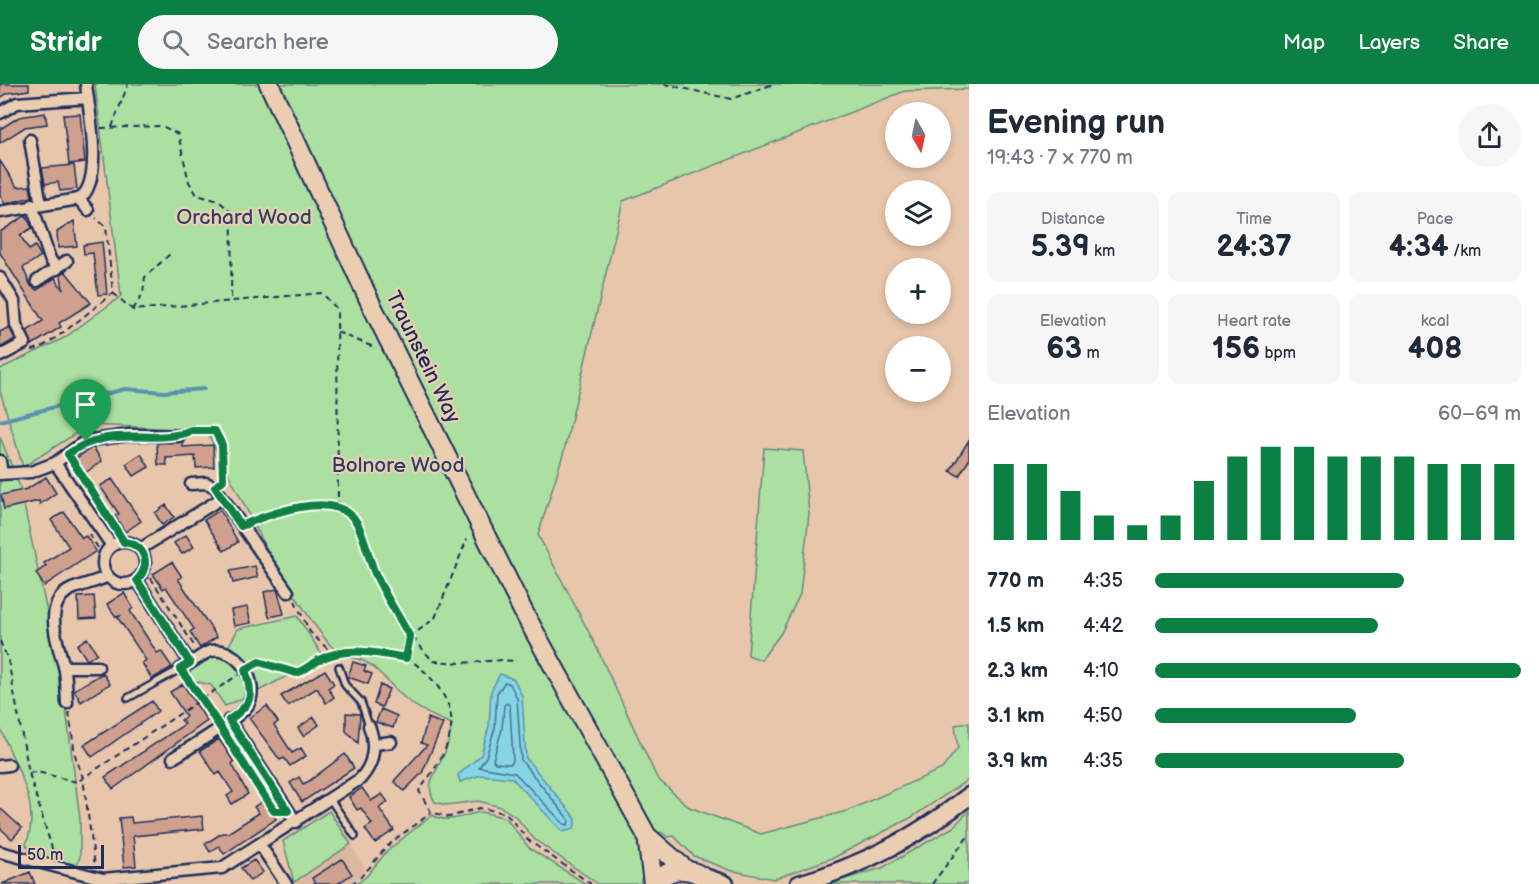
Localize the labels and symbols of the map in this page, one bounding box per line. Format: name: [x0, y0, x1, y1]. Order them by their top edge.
north arrow: [885, 102, 951, 168]
park label: Orchard Wood: [176, 205, 312, 230]
street label: Traunstein Way: [380, 287, 466, 428]
pin: [60, 379, 111, 441]
park label: Bolnore Wood: [331, 453, 465, 478]
scale bar: [18, 842, 104, 870]

